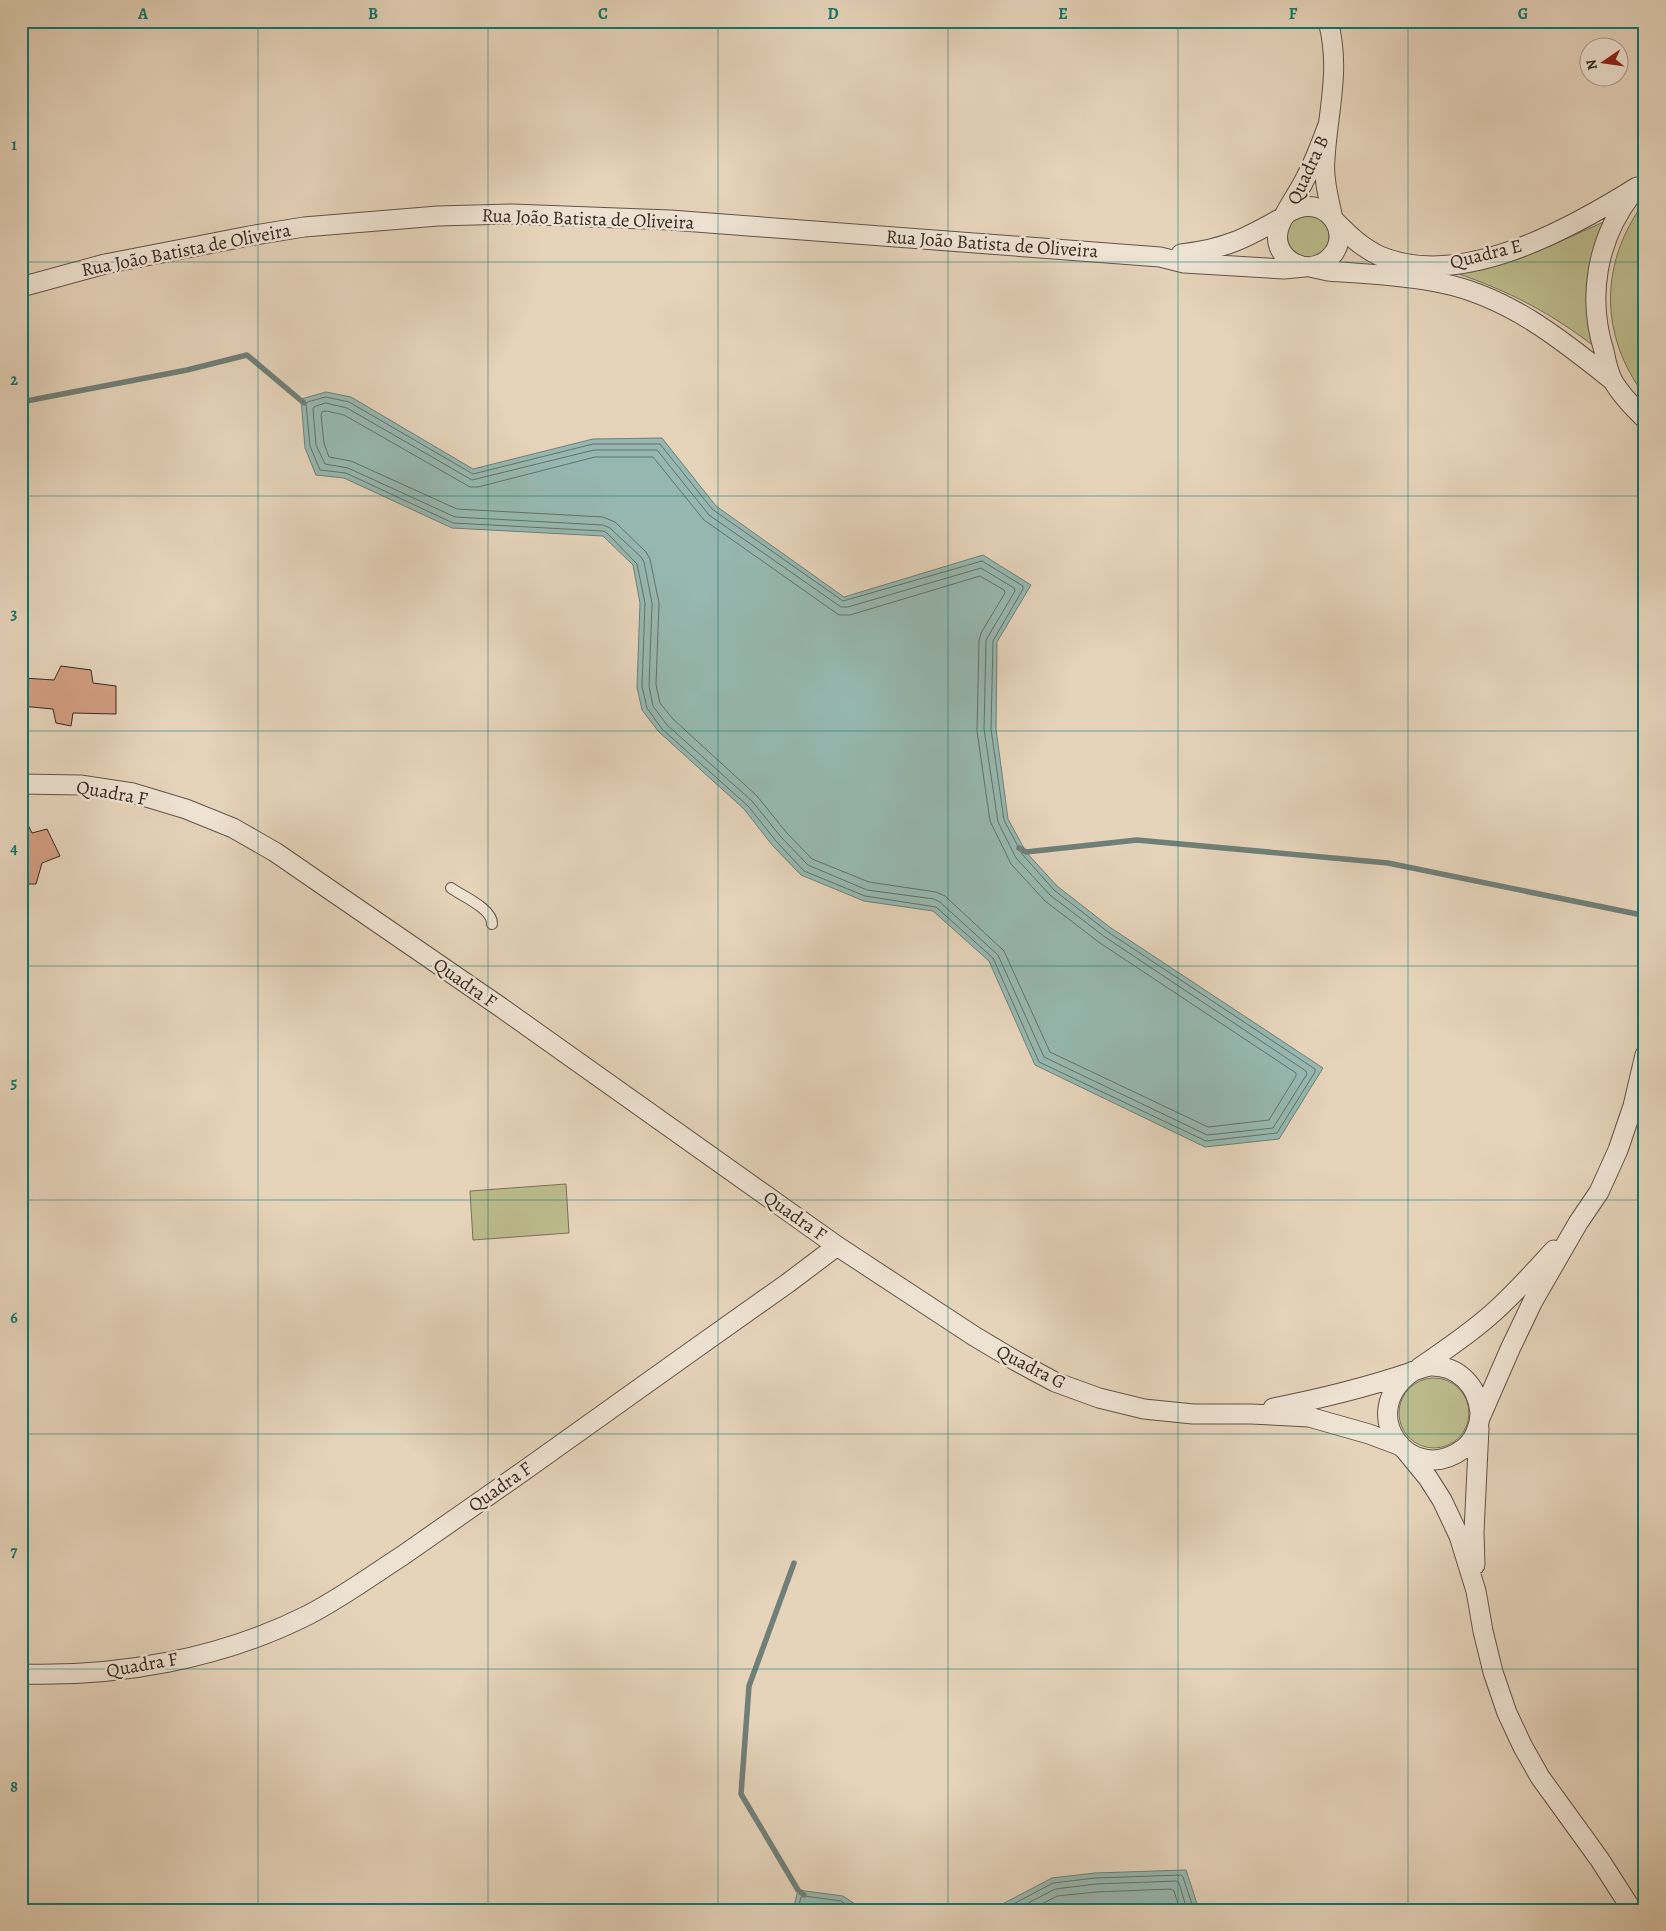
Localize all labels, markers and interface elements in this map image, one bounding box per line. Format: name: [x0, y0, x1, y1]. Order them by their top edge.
text: A: [137, 3, 149, 25]
text: B: [368, 3, 378, 25]
text: C: [598, 3, 608, 25]
text: D: [827, 3, 839, 25]
text: E: [1058, 3, 1068, 25]
text: F: [1289, 3, 1298, 25]
text: G: [1518, 3, 1528, 25]
north arrow: [1578, 38, 1628, 88]
text: N: [1581, 58, 1602, 72]
street label: Quadra B: [1281, 131, 1335, 209]
text: 1: [11, 134, 17, 156]
street label: Rua João Batista de Oliveira: [481, 202, 695, 236]
street label: Rua João Batista de Oliveira: [79, 217, 293, 283]
street label: Rua João Batista de Oliveira: [885, 224, 1099, 264]
street label: Quadra E: [1447, 232, 1525, 276]
text: 2: [10, 369, 18, 391]
text: 3: [11, 603, 18, 625]
street label: Quadra F: [74, 774, 150, 812]
text: 4: [10, 838, 18, 860]
street label: Quadra F: [428, 952, 502, 1014]
text: 5: [11, 1072, 18, 1094]
street label: Quadra F: [758, 1185, 832, 1247]
text: 6: [10, 1307, 18, 1329]
street label: Quadra G: [992, 1338, 1070, 1396]
street label: Quadra F: [463, 1456, 537, 1518]
text: 7: [11, 1541, 18, 1563]
street label: Quadra F: [104, 1646, 180, 1684]
text: 8: [10, 1776, 18, 1798]

